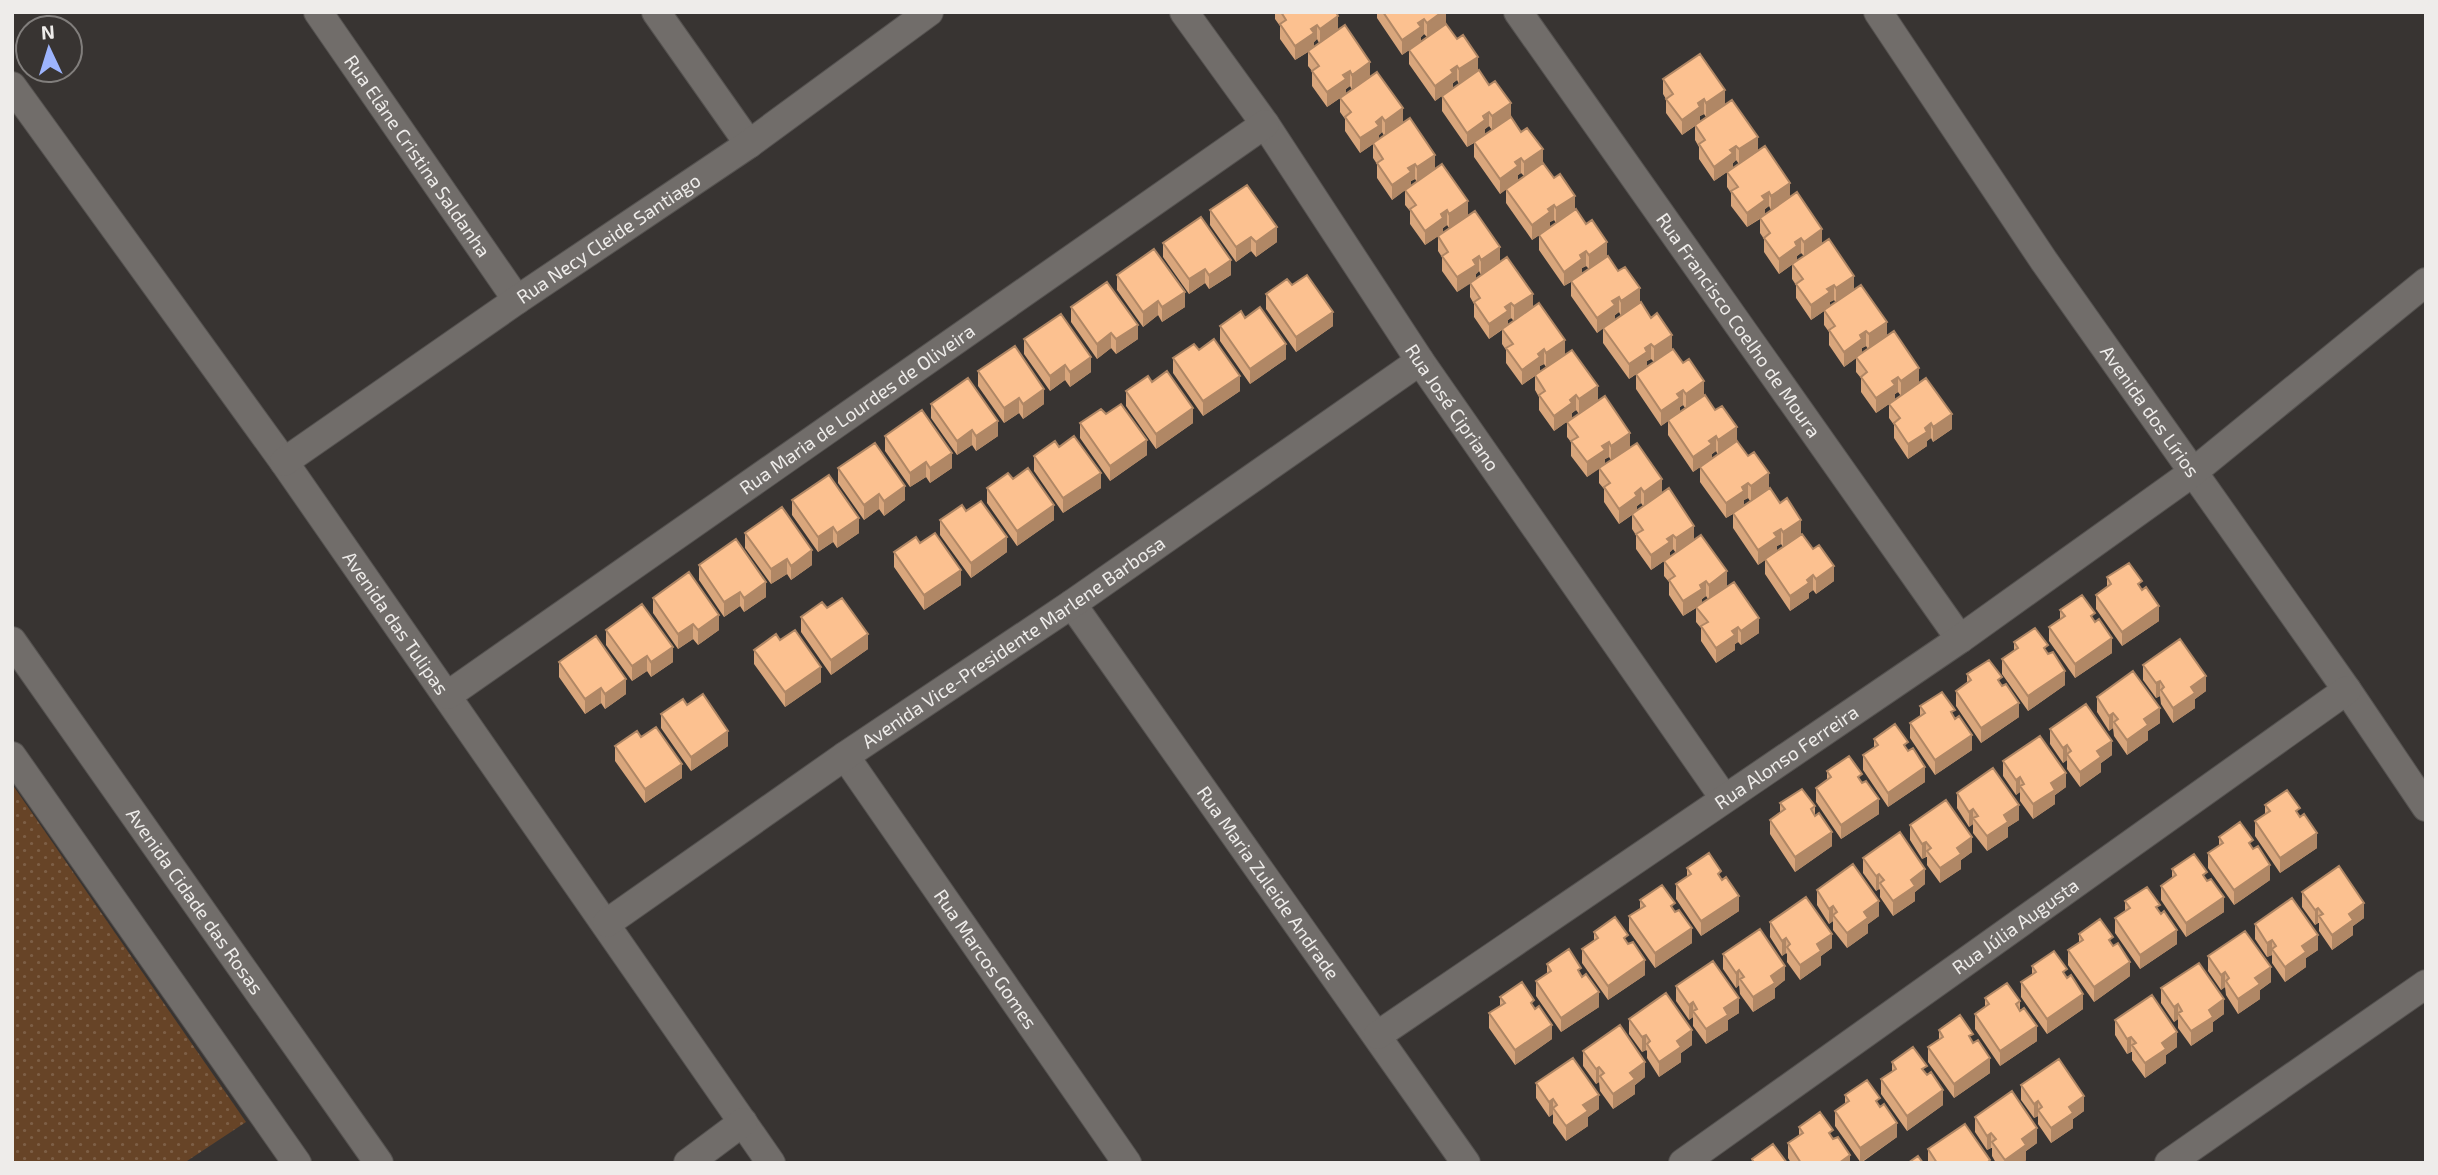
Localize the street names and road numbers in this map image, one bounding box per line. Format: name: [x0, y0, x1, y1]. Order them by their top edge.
street label: Rua Elâne Cristina Saldanha: [340, 50, 496, 261]
street label: Rua Necy Cleide Santiago: [512, 168, 705, 308]
street label: Rua Francisco Coelho de Moura: [1652, 208, 1826, 442]
street label: Rua Maria de Lourdes de Oliveira: [735, 319, 979, 499]
street label: Rua José Cipriano: [1401, 339, 1505, 475]
street label: Avenida dos Lírios: [2096, 340, 2205, 481]
street label: Avenida Vice-Presidente Marlene Barbosa: [857, 531, 1169, 753]
street label: Avenida das Tulipas: [338, 546, 454, 699]
street label: Rua Alonso Ferreira: [1710, 700, 1862, 814]
street label: Rua Maria Zuleide Andrade: [1193, 781, 1345, 984]
street label: Avenida Cidade das Rosas: [122, 803, 269, 999]
street label: Rua Júlia Augusta: [1947, 873, 2083, 979]
street label: Rua Marcos Gomes: [930, 884, 1042, 1033]

